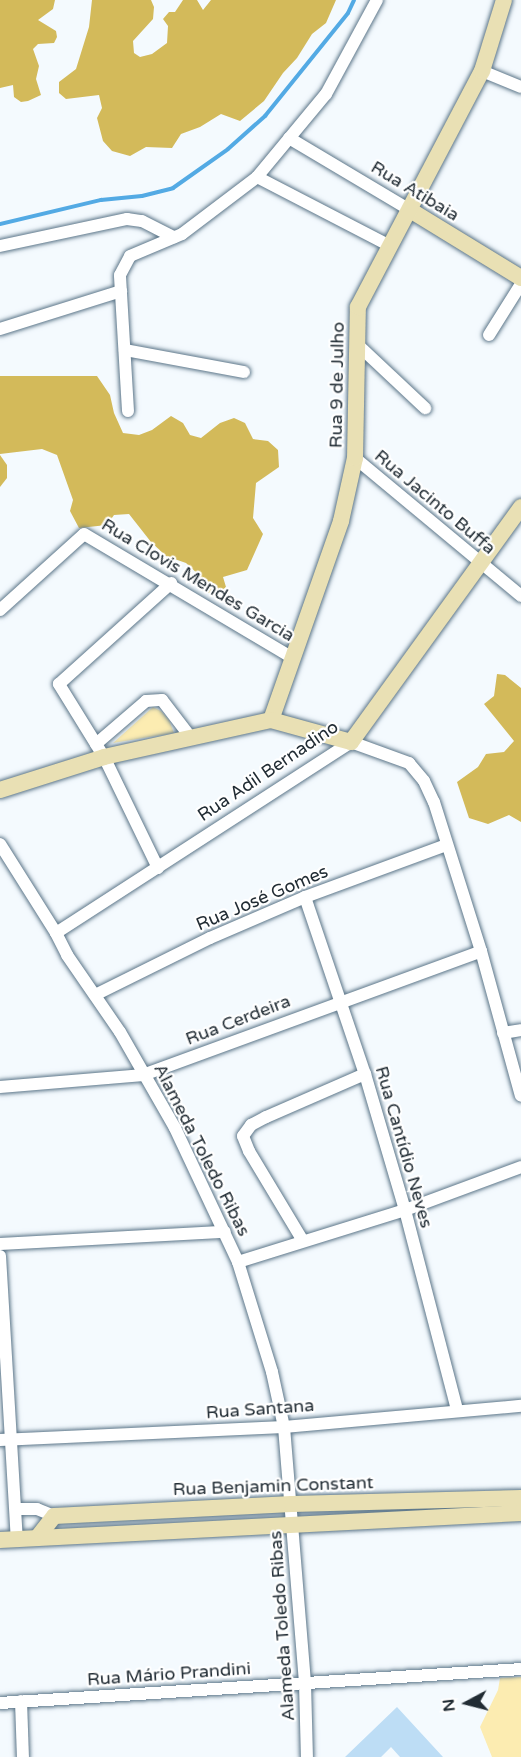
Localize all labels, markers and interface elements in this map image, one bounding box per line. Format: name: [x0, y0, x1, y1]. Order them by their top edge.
street label: Rua Atibaia: [367, 156, 463, 226]
street label: Rua 9 de Julho: [325, 322, 349, 448]
street label: Rua Jacinto Buffa: [370, 445, 500, 559]
street label: Rua Clovis Mendes Garcia: [98, 514, 298, 646]
street label: Rua Adil Bernadino: [194, 716, 342, 826]
street label: Rua José Gomes: [193, 860, 331, 936]
street label: Rua Cerdeira: [182, 990, 294, 1050]
street label: Alameda Toledo Ribas: [149, 1060, 255, 1240]
street label: Rua Cantídio Neves: [371, 1064, 437, 1230]
street label: Rua Santana: [205, 1394, 315, 1424]
street label: Rua Benjamin Constant: [172, 1472, 374, 1500]
street label: Alameda Toledo Ribas: [265, 1530, 299, 1722]
street label: Rua Mário Prandini: [86, 1657, 252, 1691]
north arrow: [437, 1673, 497, 1733]
text: N: [438, 1698, 460, 1713]

